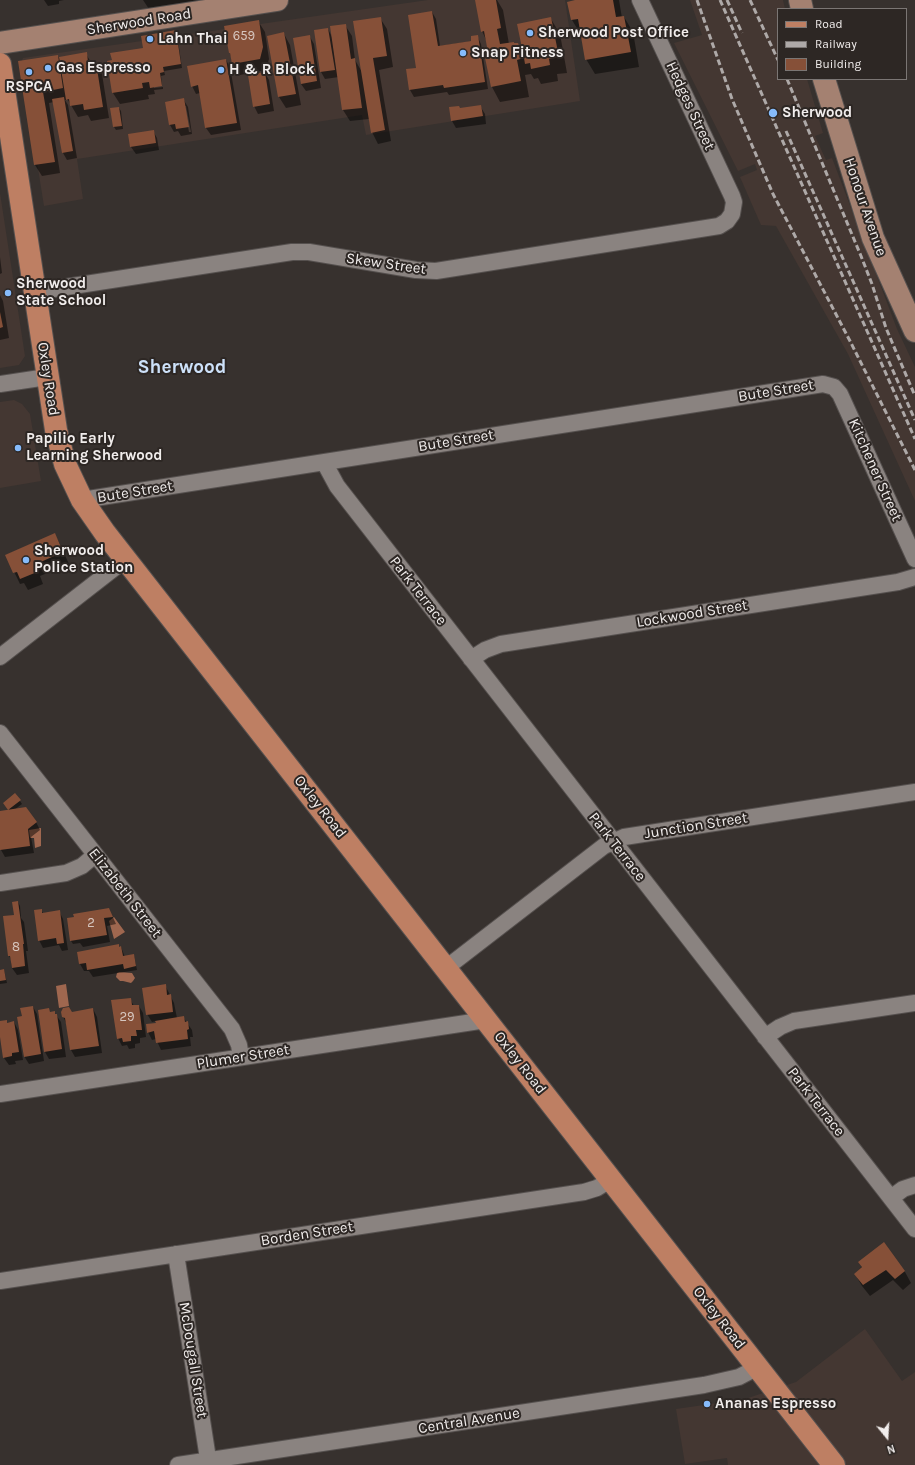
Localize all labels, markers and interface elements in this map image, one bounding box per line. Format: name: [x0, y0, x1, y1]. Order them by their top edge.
street label: Sherwood Road: [85, 5, 193, 39]
legend: [777, 8, 907, 80]
text: Road: [815, 17, 843, 31]
place label: Sherwood Post Office: [538, 24, 689, 42]
house number: 659: [233, 28, 255, 44]
marker: Sherwood Post Office: [525, 28, 535, 38]
place label: Lahn Thai: [158, 30, 228, 48]
marker: Lahn Thai: [145, 34, 155, 44]
text: Railway: [815, 37, 857, 51]
place label: Snap Fitness: [471, 44, 564, 62]
marker: Snap Fitness: [458, 48, 468, 58]
text: Building: [815, 57, 861, 71]
place label: Gas Espresso: [56, 59, 151, 77]
street label: Hedges Street: [662, 59, 718, 153]
place label: H & R Block: [229, 61, 315, 79]
marker: Gas Espresso: [43, 63, 53, 73]
marker: H & R Block: [216, 65, 226, 75]
marker: RSPCA: [24, 67, 34, 77]
place label: RSPCA: [6, 78, 52, 96]
place label: Sherwood: [782, 104, 852, 122]
marker: Sherwood: [767, 107, 779, 119]
street label: Honour Avenue: [840, 155, 890, 259]
street label: Skew Street: [345, 249, 427, 279]
place label: Sherwood State School: [16, 275, 106, 310]
marker: Sherwood State School: [3, 288, 13, 298]
street label: Oxley Road: [33, 341, 63, 417]
district label: Sherwood: [137, 357, 227, 379]
street label: Bute Street: [737, 376, 815, 406]
street label: Kitchener Street: [844, 416, 906, 524]
street label: Bute Street: [417, 426, 495, 456]
place label: Papilio Early Learning Sherwood: [26, 430, 162, 465]
marker: Papilio Early Learning Sherwood: [13, 443, 23, 453]
street label: Bute Street: [96, 477, 174, 507]
place label: Sherwood Police Station: [34, 542, 133, 577]
street label: Park Terrace: [385, 553, 451, 629]
marker: Sherwood Police Station: [21, 555, 31, 565]
street label: Lockwood Street: [635, 596, 749, 632]
street label: Oxley Road: [290, 772, 350, 842]
street label: Park Terrace: [584, 809, 650, 885]
street label: Junction Street: [643, 809, 749, 843]
street label: Elizabeth Street: [85, 845, 165, 941]
house number: 2: [87, 915, 95, 931]
house number: 8: [12, 939, 20, 955]
house number: 29: [119, 1009, 135, 1025]
street label: Oxley Road: [490, 1028, 550, 1098]
street label: Plumer Street: [195, 1041, 291, 1073]
street label: Park Terrace: [783, 1064, 849, 1140]
street label: Borden Street: [260, 1218, 354, 1250]
street label: Oxley Road: [689, 1283, 749, 1353]
street label: McDougall Street: [175, 1301, 211, 1419]
place label: Ananas Espresso: [715, 1395, 836, 1413]
marker: Ananas Espresso: [702, 1399, 712, 1409]
street label: Central Avenue: [417, 1404, 521, 1438]
north arrow: [867, 1417, 907, 1457]
text: N: [885, 1441, 897, 1456]

